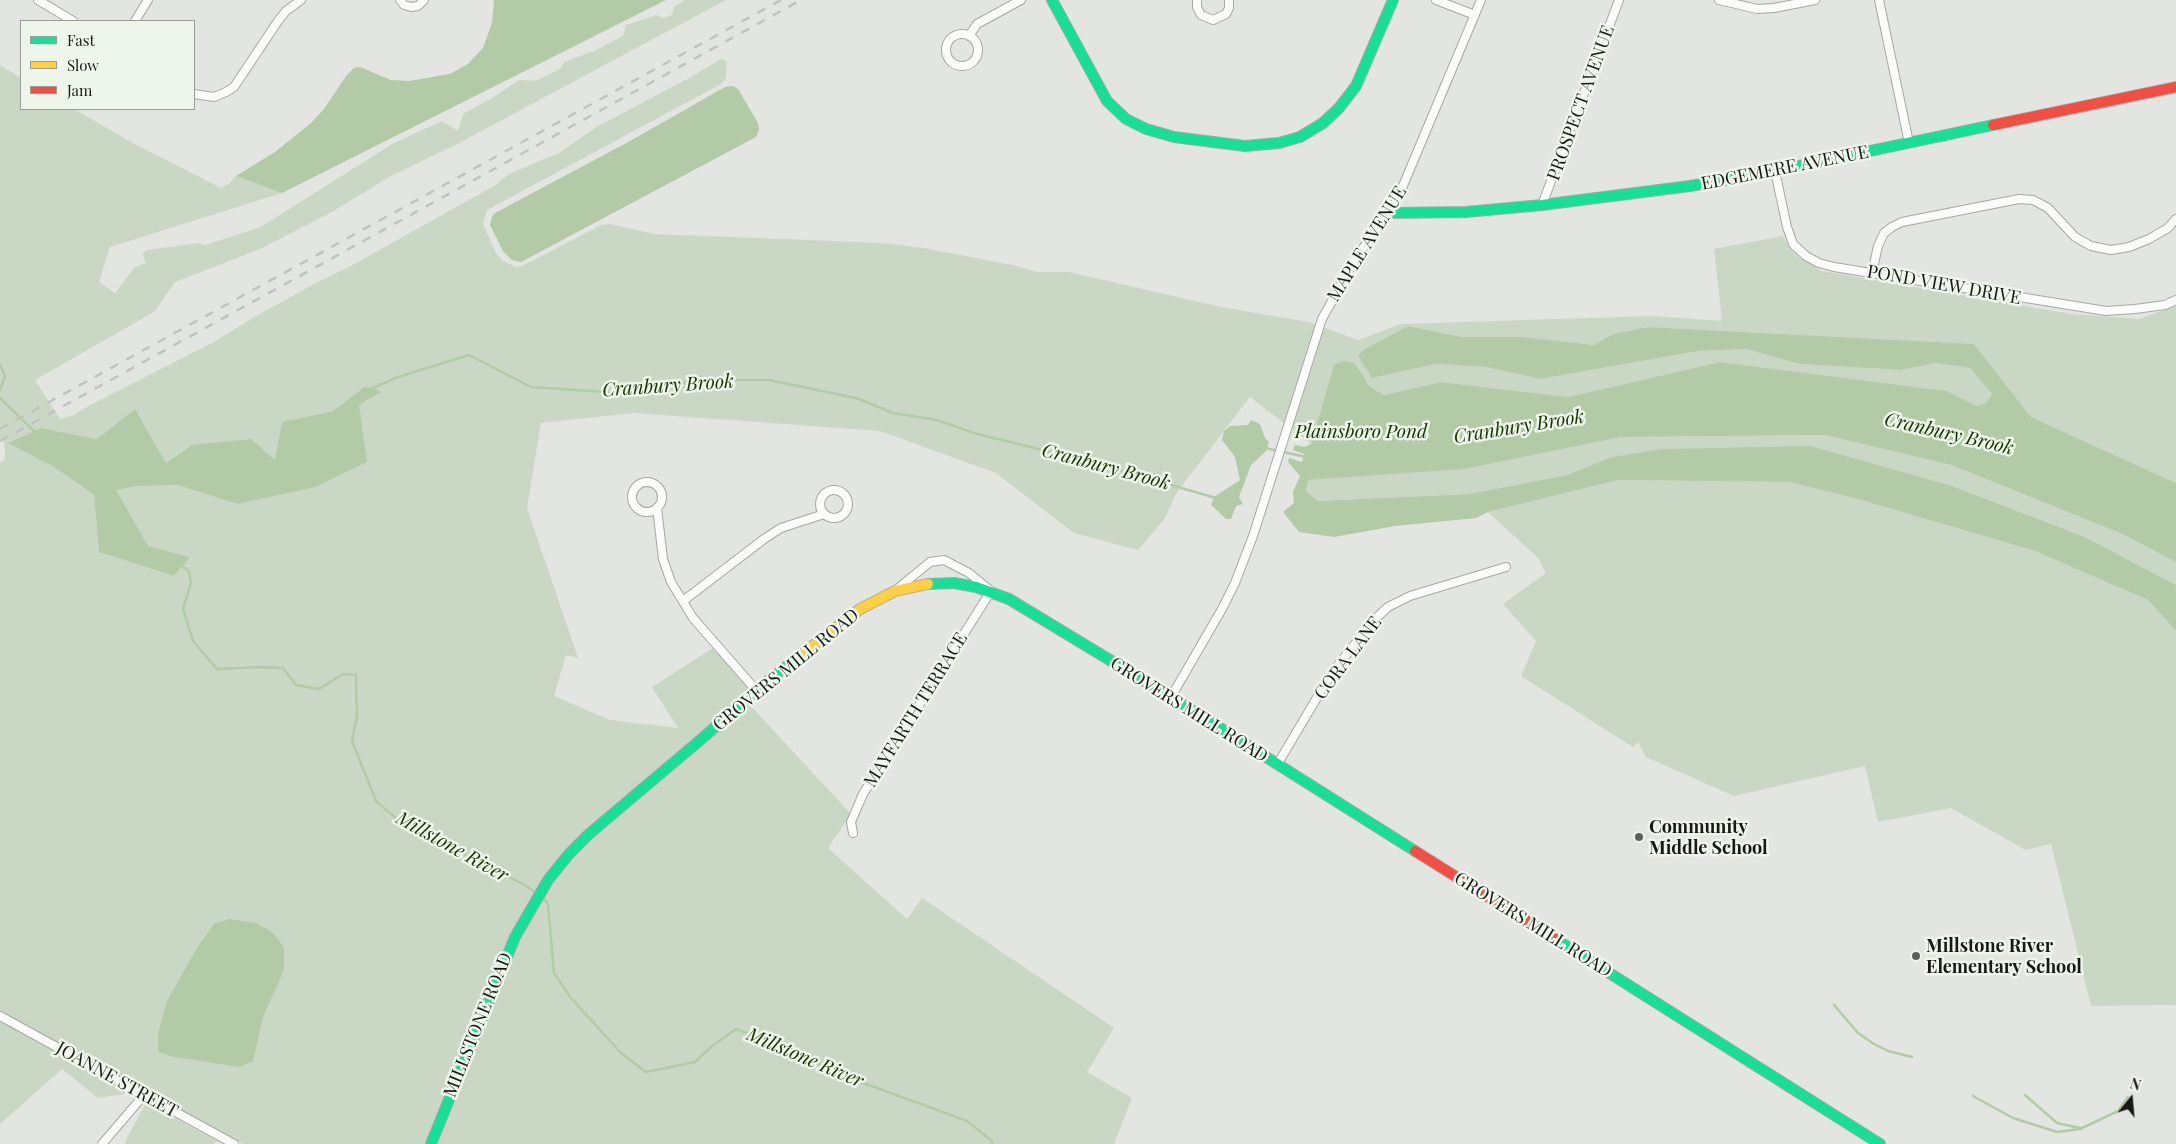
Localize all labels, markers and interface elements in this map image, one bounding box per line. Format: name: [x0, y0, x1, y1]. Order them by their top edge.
legend: [20, 20, 195, 110]
street label: PROSPECT AVENUE: [1543, 22, 1619, 184]
text: Fast: [67, 30, 95, 50]
text: Slow: [67, 55, 99, 75]
text: Jam: [67, 80, 92, 100]
street label: EDGEMERE AVENUE: [1699, 141, 1871, 195]
street label: MAPLE AVENUE: [1323, 182, 1411, 306]
street label: POND VIEW DRIVE: [1865, 261, 2023, 309]
water label: Cranbury Brook: [601, 370, 735, 402]
water label: Cranbury Brook: [1452, 405, 1586, 449]
water label: Cranbury Brook: [1882, 408, 2016, 460]
water label: Plainsboro Pond: [1295, 421, 1427, 443]
water label: Cranbury Brook: [1039, 439, 1173, 495]
street label: GROVERS MILL ROAD: [709, 604, 863, 736]
street label: CORA LANE: [1310, 612, 1386, 704]
street label: MAYFARTH TERRACE: [860, 629, 972, 791]
street label: GROVERS MILL ROAD: [1106, 653, 1272, 767]
water label: Millstone River: [392, 807, 512, 887]
place label: Community Middle School: [1649, 816, 1768, 859]
marker: Community Middle School: [1633, 831, 1645, 843]
street label: GROVERS MILL ROAD: [1450, 868, 1616, 982]
place label: Millstone River Elementary School: [1926, 935, 2082, 978]
street label: MILLSTONE ROAD: [439, 950, 517, 1100]
marker: Millstone River Elementary School: [1910, 950, 1922, 962]
water label: Millstone River: [743, 1023, 867, 1093]
street label: JOANNE STREET: [52, 1038, 182, 1122]
north arrow: [2106, 1074, 2156, 1124]
text: N: [2128, 1074, 2143, 1095]

